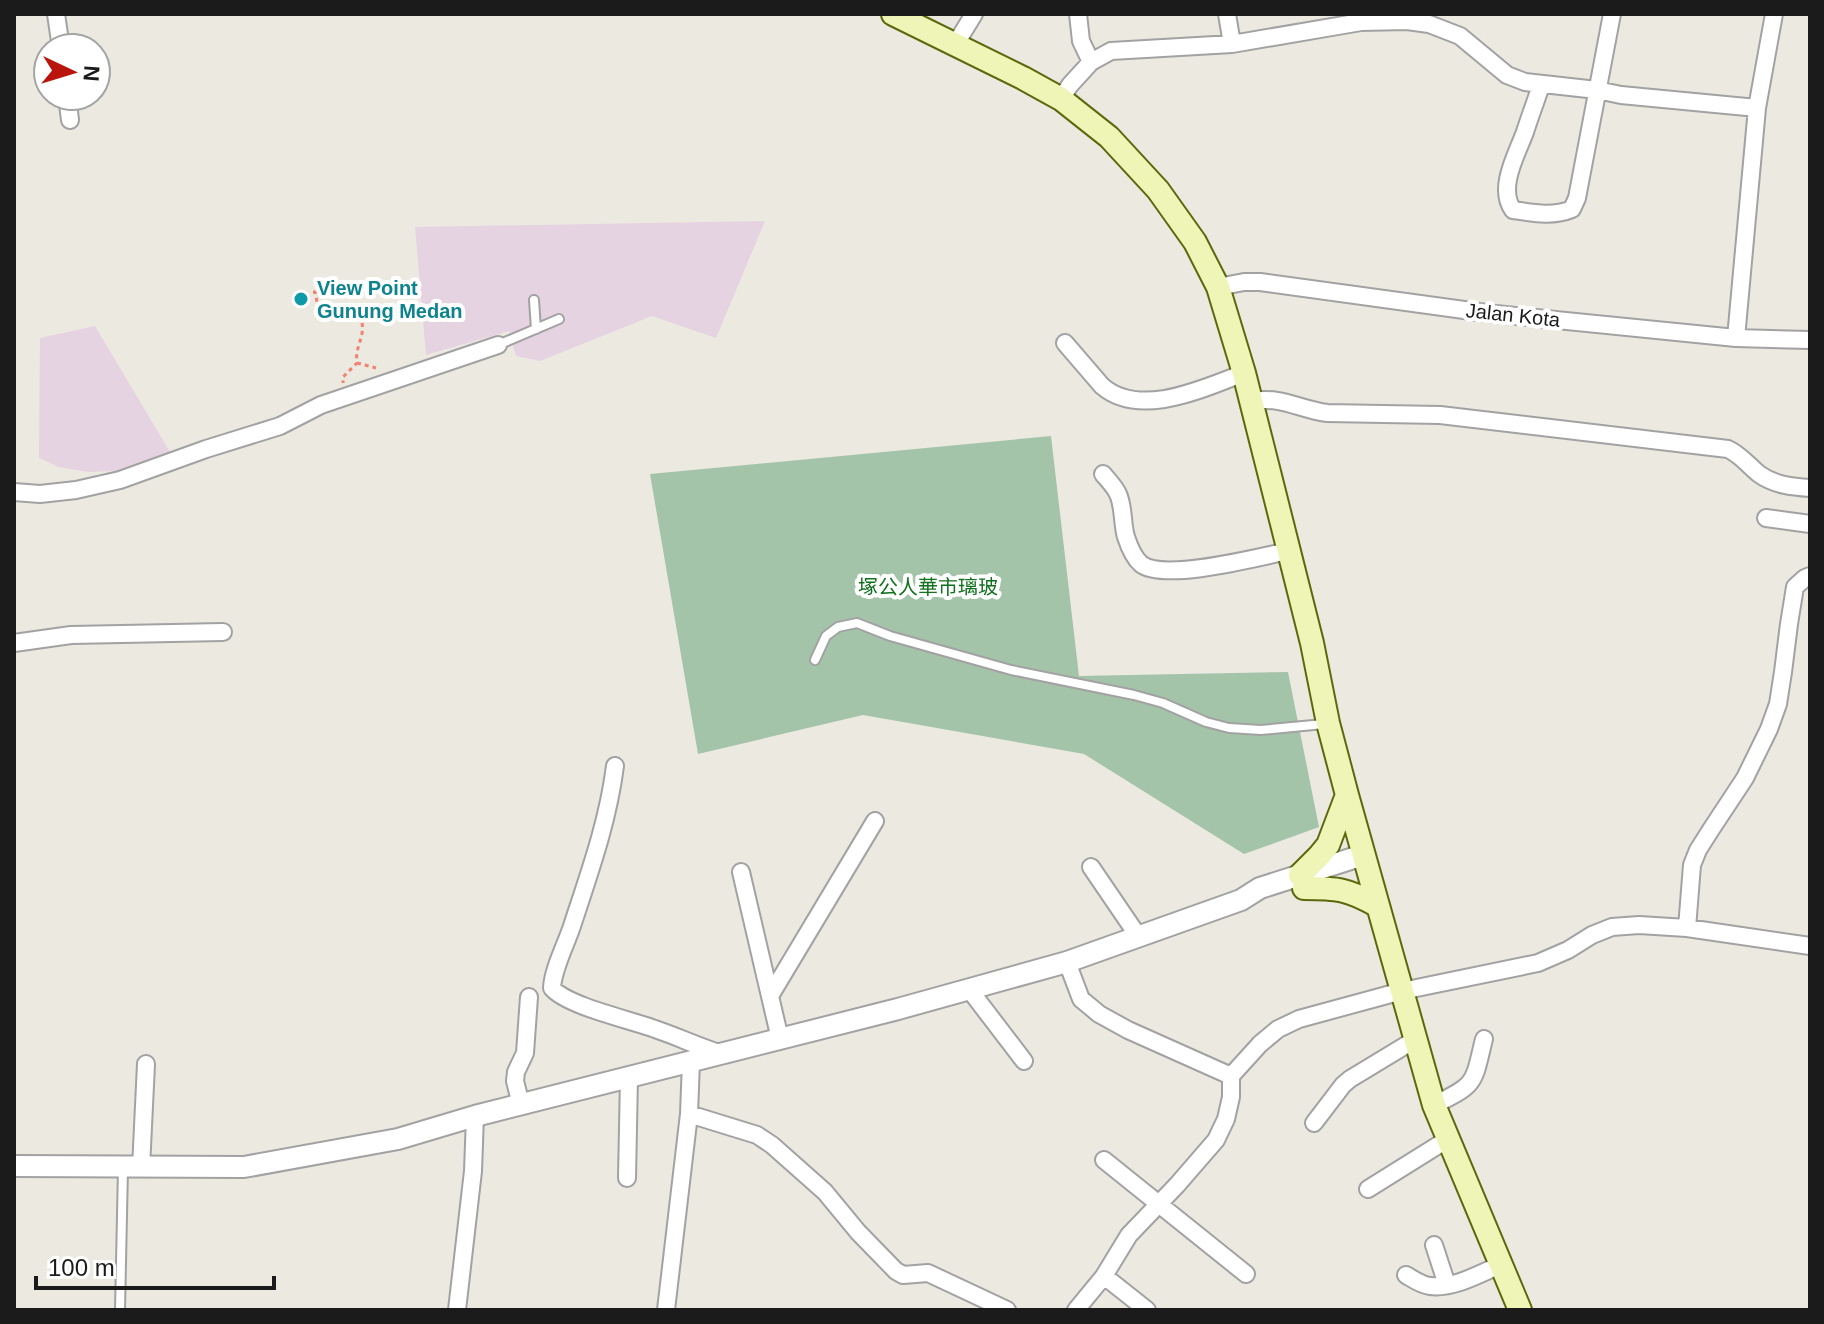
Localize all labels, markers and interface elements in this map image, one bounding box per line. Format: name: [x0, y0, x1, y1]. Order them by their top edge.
north arrow: [32, 32, 112, 112]
text: N: [78, 65, 104, 82]
place label: View Point Gunung Medan: [317, 277, 463, 322]
marker: View Point Gunung Medan: [292, 290, 310, 308]
street label: Jalan Kota: [1465, 299, 1562, 331]
park label: 塚公人華市璃玻: [858, 576, 998, 598]
scale bar: [36, 1240, 274, 1290]
text: 100 m: [48, 1254, 115, 1281]

